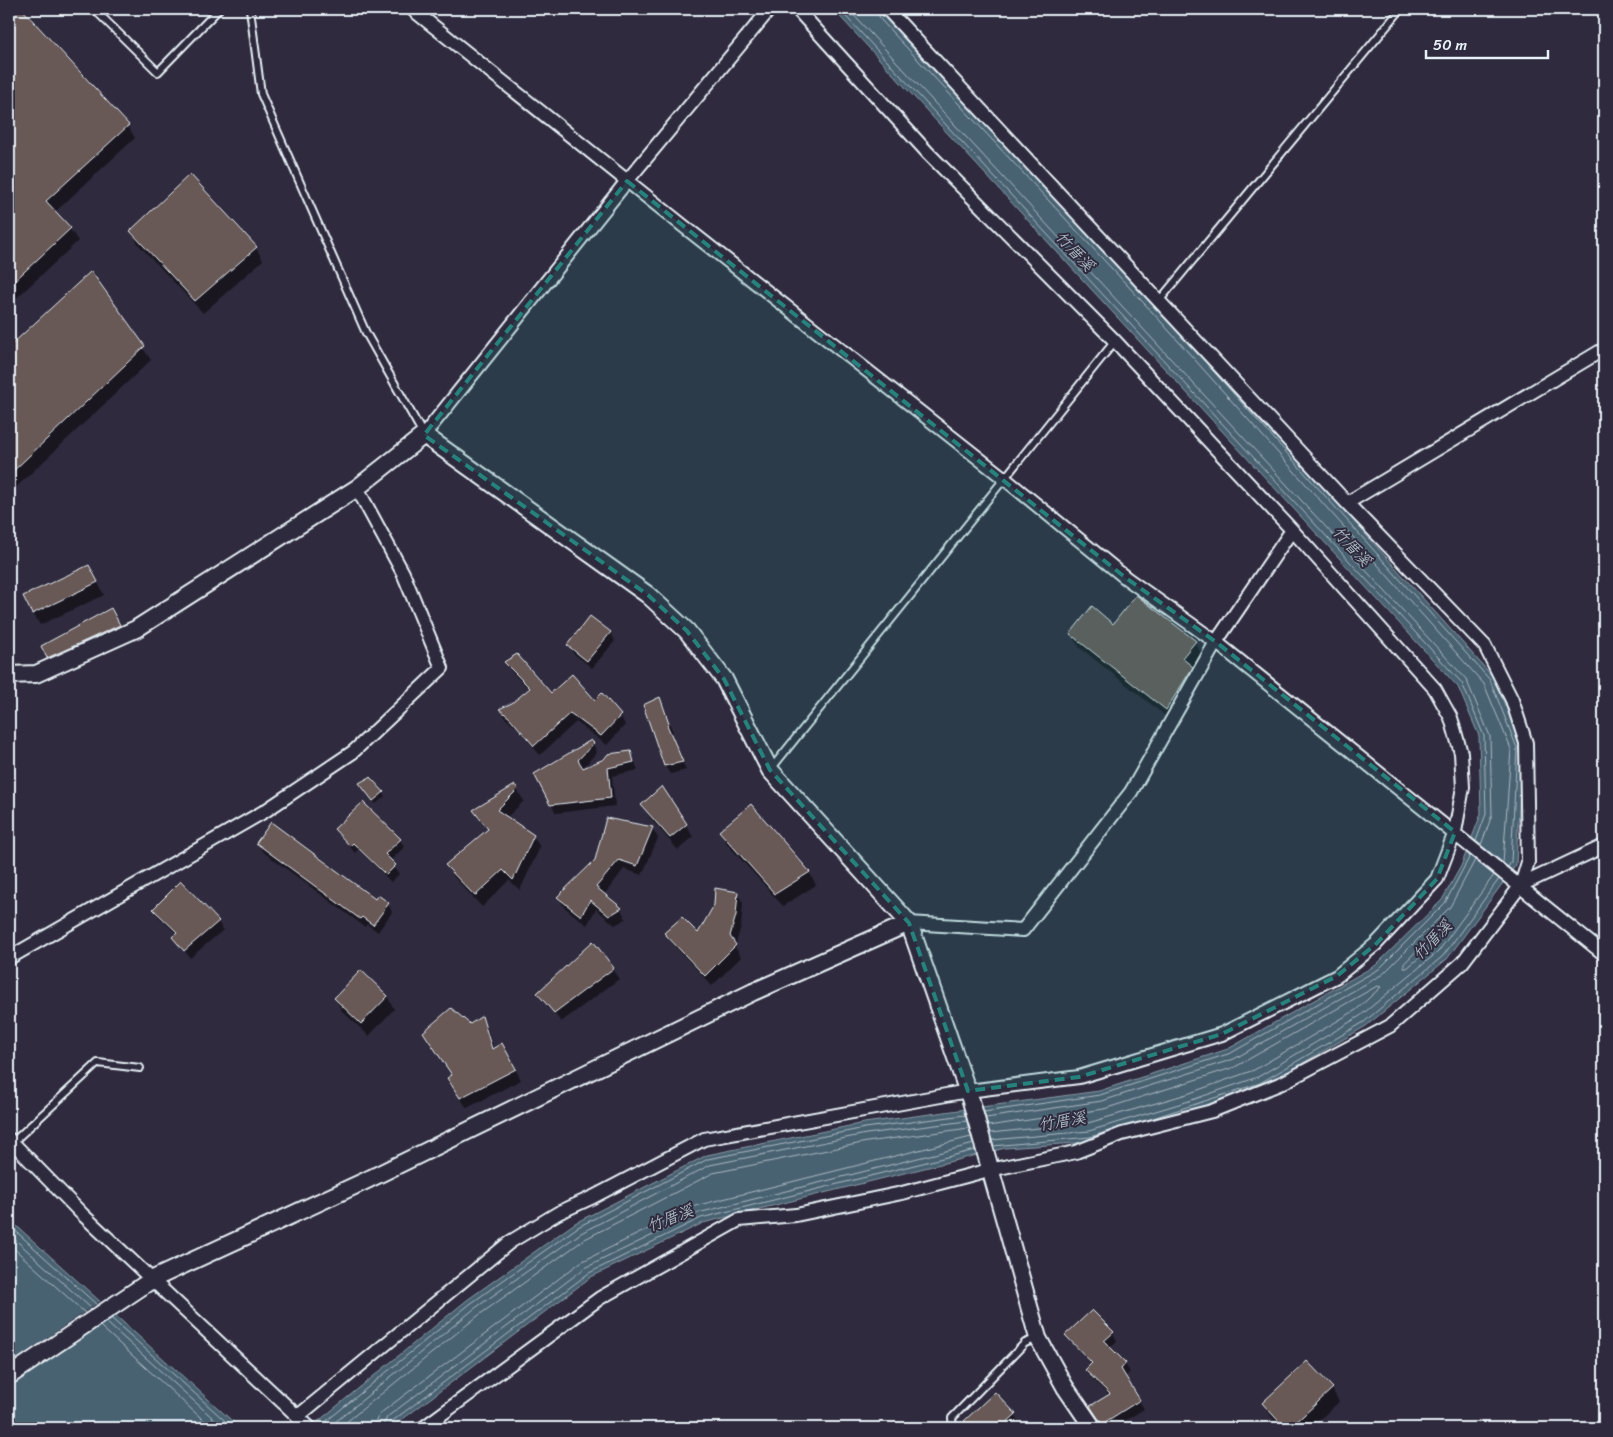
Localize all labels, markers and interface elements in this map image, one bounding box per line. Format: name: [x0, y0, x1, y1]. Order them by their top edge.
scale bar: [1426, 28, 1548, 60]
text: 50 m: [1433, 32, 1468, 58]
water label: 竹厝溪: [1048, 224, 1103, 279]
water label: 竹厝溪: [1325, 519, 1380, 574]
water label: 竹厝溪: [1405, 912, 1460, 967]
water label: 竹厝溪: [1036, 1102, 1089, 1139]
water label: 竹厝溪: [642, 1196, 699, 1240]

